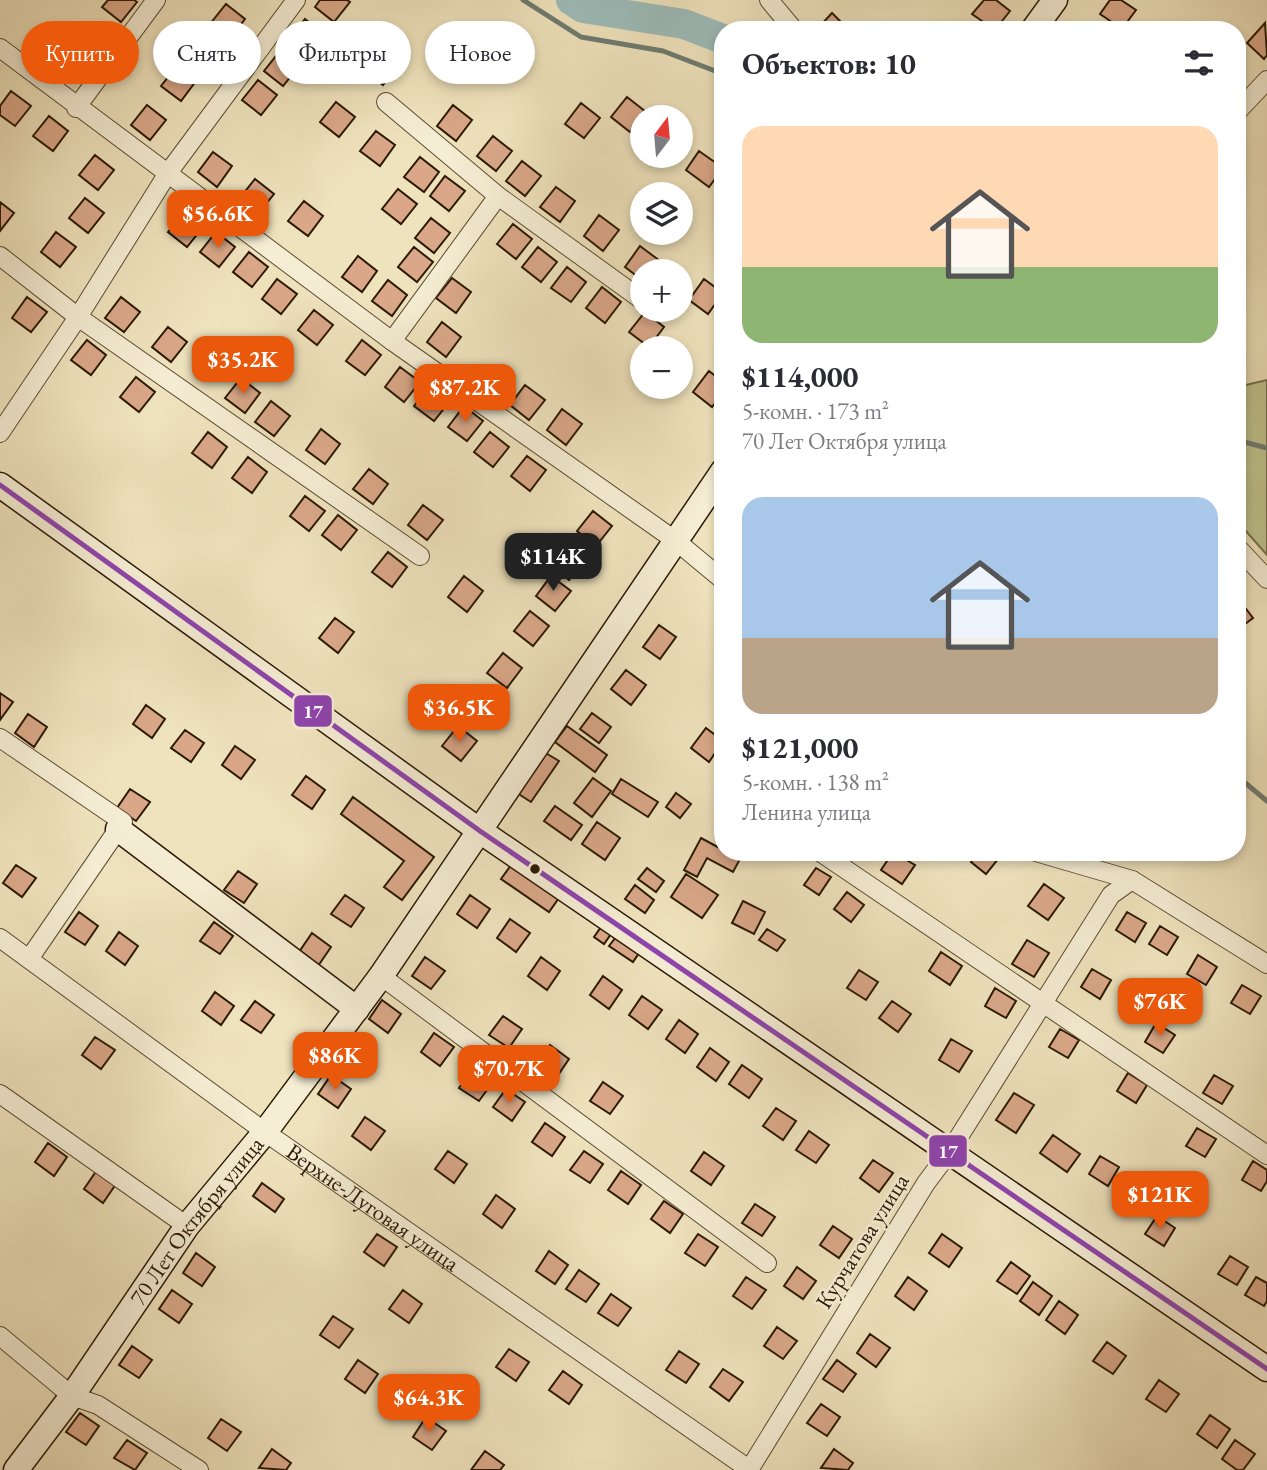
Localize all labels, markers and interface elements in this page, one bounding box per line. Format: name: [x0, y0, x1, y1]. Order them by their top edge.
chip: Купить: [21, 21, 139, 84]
chip: Снять: [153, 21, 261, 84]
chip: Фильтры: [275, 21, 411, 84]
chip: Новое: [425, 21, 535, 84]
text: Объектов: 10: [742, 44, 916, 83]
icon: filters: [1180, 44, 1218, 82]
north arrow: [630, 105, 693, 168]
map controls: [630, 105, 693, 399]
icon: home: [917, 171, 1043, 297]
button: layers: [630, 182, 693, 245]
pin: $56.6K: [161, 190, 275, 250]
text: $56.6K: [183, 198, 253, 228]
button: +: [630, 259, 693, 322]
pin: $35.2K: [186, 336, 300, 396]
button: −: [630, 336, 693, 399]
text: $35.2K: [208, 344, 278, 374]
text: $114,000: [742, 357, 858, 396]
pin: $87.2K: [408, 364, 522, 424]
text: $87.2K: [430, 372, 500, 402]
text: 5-комн. · 173 m²: [742, 396, 889, 426]
text: 70 Лет Октября улица: [742, 426, 947, 456]
pin: $114K: [504, 534, 602, 593]
text: $114K: [521, 541, 585, 571]
icon: home: [917, 542, 1043, 668]
pin: $36.5K: [402, 684, 516, 744]
text: $36.5K: [424, 692, 494, 722]
line badge: 17: [293, 694, 333, 728]
text: 17: [303, 699, 324, 724]
text: $121,000: [742, 728, 858, 767]
text: 5-комн. · 138 m²: [742, 767, 889, 797]
text: Ленина улица: [742, 797, 871, 827]
unlabelled marker: [528, 862, 542, 876]
pin: $76K: [1119, 978, 1201, 1038]
text: $76K: [1134, 986, 1186, 1016]
pin: $86K: [294, 1032, 376, 1092]
text: $86K: [309, 1040, 361, 1070]
pin: $70.7K: [452, 1046, 566, 1105]
text: $70.7K: [474, 1053, 544, 1083]
street label: 70 Лет Октября улица: [123, 1129, 271, 1311]
line badge: 17: [928, 1134, 968, 1168]
street label: Верхне-Луговая улица: [281, 1136, 466, 1278]
text: 17: [938, 1139, 959, 1164]
street label: Курчатова улица: [809, 1167, 916, 1314]
pin: $121K: [1111, 1172, 1209, 1231]
text: $121K: [1128, 1179, 1192, 1209]
pin: $64.3K: [372, 1374, 486, 1434]
text: $64.3K: [394, 1382, 464, 1412]

